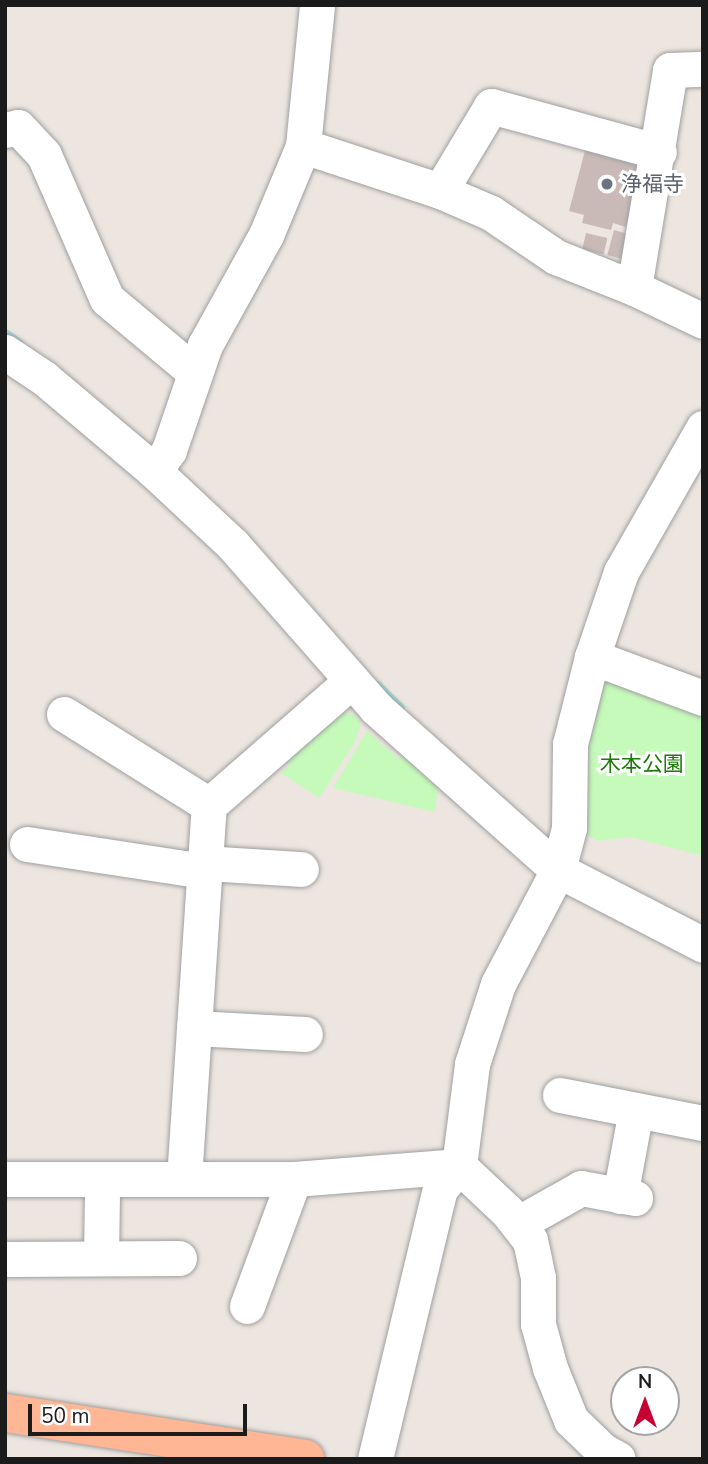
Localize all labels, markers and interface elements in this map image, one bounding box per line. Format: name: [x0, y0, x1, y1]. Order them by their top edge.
place label: 浄福寺: [621, 171, 684, 197]
marker: 浄福寺: [599, 176, 615, 192]
park label: 木本公園: [600, 751, 684, 777]
north arrow: [610, 1366, 680, 1436]
text: N: [638, 1369, 652, 1395]
scale bar: [32, 1390, 250, 1434]
text: 50 m: [41, 1402, 90, 1430]

